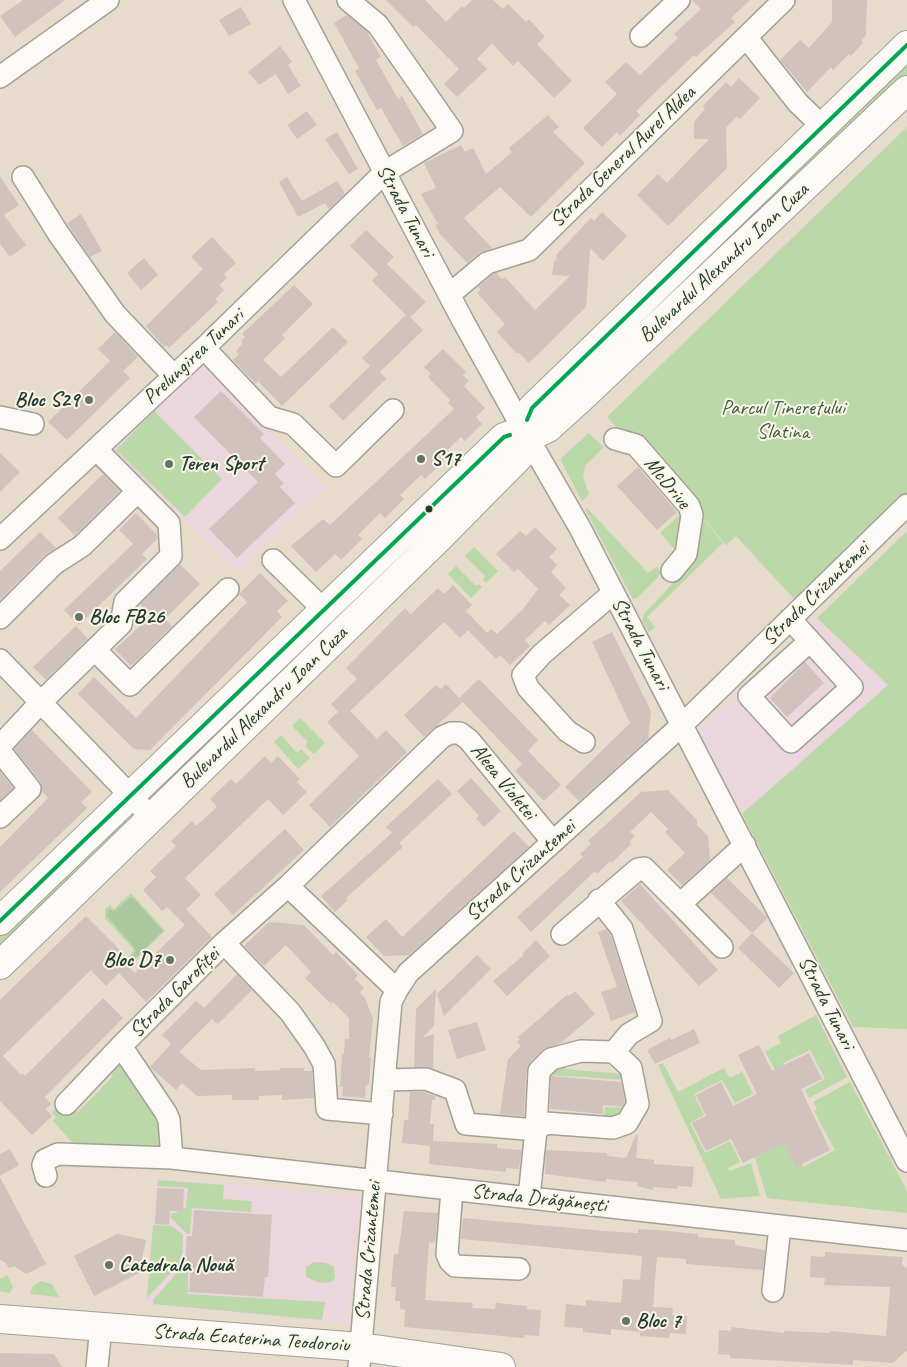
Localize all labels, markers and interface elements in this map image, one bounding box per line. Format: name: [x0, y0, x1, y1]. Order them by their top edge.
street label: Strada General Aurel Aldea: [545, 81, 701, 233]
street label: Strada Tunari: [370, 161, 440, 261]
street label: Bulevardul Alexandru Ioan Cuza: [634, 178, 814, 348]
street label: Prelungirea Tunari: [138, 304, 250, 410]
place label: Bloc S29: [15, 387, 79, 413]
marker: Bloc S29: [83, 394, 95, 406]
park label: Parcul Tineretului Slatina: [721, 395, 845, 445]
place label: S17: [431, 446, 460, 472]
place label: Teren Sport: [179, 451, 263, 477]
street label: McDrive: [638, 452, 696, 514]
marker: S17: [415, 453, 427, 465]
marker: Teren Sport: [163, 458, 175, 470]
unlabelled marker: [424, 504, 434, 514]
street label: Strada Crizantemei: [757, 537, 875, 651]
street label: Strada Tunari: [605, 594, 675, 694]
place label: Bloc FB26: [89, 604, 164, 630]
marker: Bloc FB26: [73, 611, 85, 623]
street label: Bulevardul Alexandru Ioan Cuza: [175, 621, 353, 795]
street label: Aleea Violetei: [465, 739, 541, 825]
street label: Strada Crizantemei: [461, 815, 581, 927]
street label: Strada Garofiței: [124, 942, 226, 1044]
place label: Bloc D7: [103, 947, 160, 973]
street label: Strada Tunari: [792, 952, 860, 1054]
marker: Bloc D7: [164, 954, 176, 966]
street label: Strada Drăgănești: [470, 1179, 608, 1219]
street label: Strada Crizantemei: [350, 1180, 388, 1322]
place label: Catedrala Nouă: [119, 1252, 233, 1278]
marker: Catedrala Nouă: [103, 1259, 115, 1271]
place label: Bloc 7: [636, 1308, 681, 1334]
marker: Bloc 7: [620, 1315, 632, 1327]
street label: Strada Ecaterina Teodoroiu: [152, 1320, 350, 1358]

